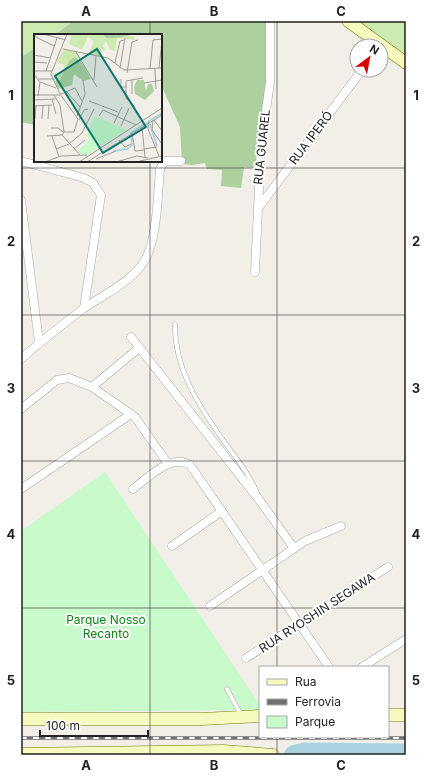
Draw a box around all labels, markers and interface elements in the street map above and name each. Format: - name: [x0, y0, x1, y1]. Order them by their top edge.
- text: A: [81, 3, 91, 19]
- text: B: [210, 3, 219, 19]
- text: C: [336, 3, 346, 19]
- inset map: [34, 34, 162, 162]
- north arrow: [349, 38, 389, 78]
- text: N: [367, 41, 382, 58]
- text: 1: [8, 87, 14, 103]
- text: 1: [413, 87, 419, 103]
- street label: RUA GUAREL: [250, 108, 273, 185]
- street label: RUA IPERÓ: [286, 108, 336, 167]
- text: 2: [7, 233, 15, 249]
- text: 2: [412, 233, 420, 249]
- text: 3: [7, 380, 15, 396]
- text: 3: [412, 380, 420, 396]
- text: 4: [7, 526, 16, 542]
- text: 4: [412, 526, 421, 542]
- street label: RUA RYOSHIN SEGAWA: [256, 569, 378, 656]
- park label: Parque Nosso Recanto: [66, 612, 146, 641]
- legend: [259, 666, 389, 738]
- text: 5: [7, 672, 15, 688]
- text: 5: [412, 672, 420, 688]
- text: Rua: [295, 674, 317, 689]
- text: Ferrovia: [295, 694, 341, 709]
- scale bar: [40, 712, 148, 738]
- text: Parque: [295, 714, 335, 729]
- text: 100 m: [46, 718, 80, 733]
- text: A: [81, 757, 91, 773]
- text: B: [210, 757, 219, 773]
- text: C: [336, 757, 346, 773]

